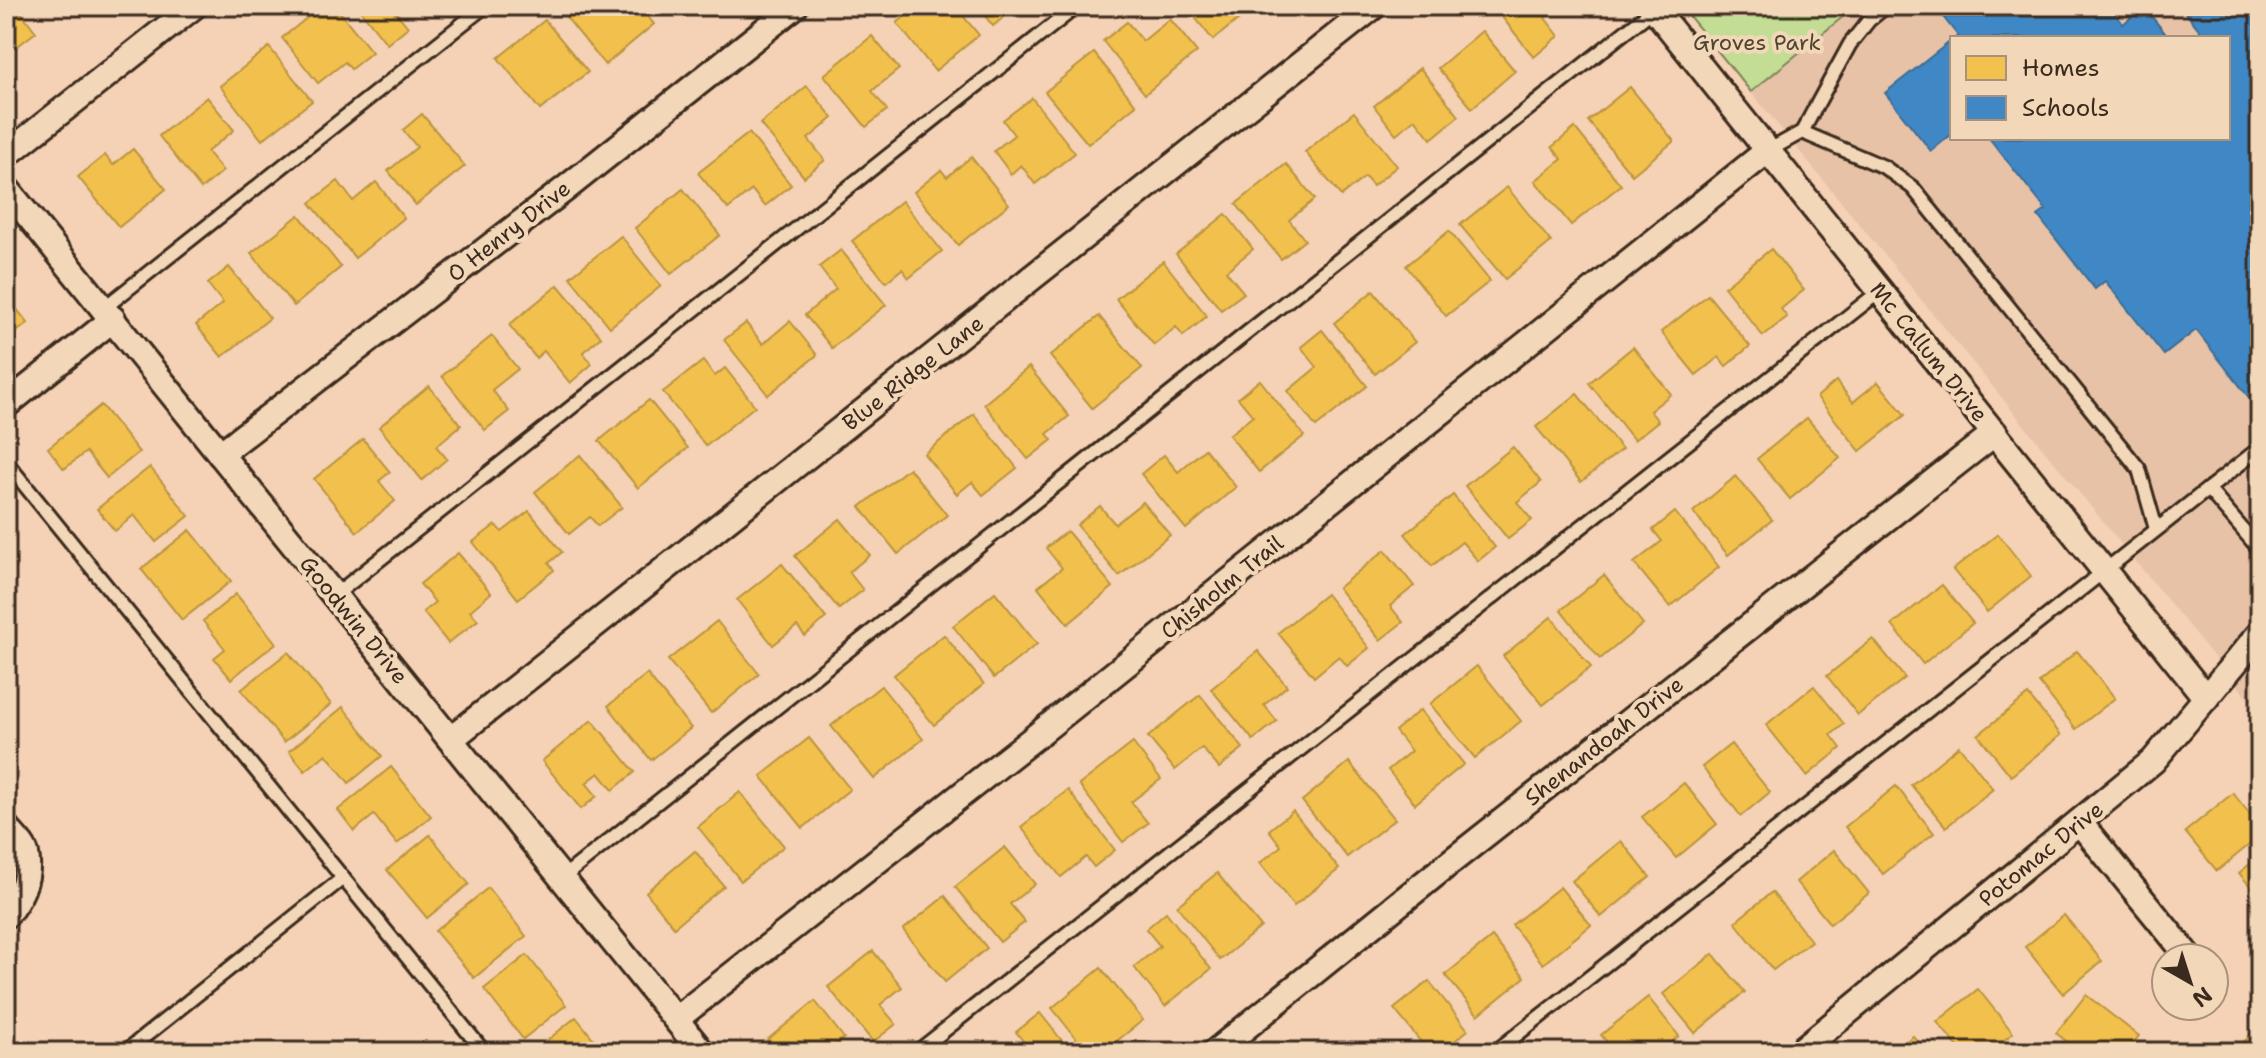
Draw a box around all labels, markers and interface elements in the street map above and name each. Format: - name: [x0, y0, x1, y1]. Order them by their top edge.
- park label: Groves Park: [1693, 28, 1821, 57]
- legend: [1950, 36, 2230, 140]
- text: Homes: [2022, 52, 2100, 84]
- text: Schools: [2022, 92, 2109, 124]
- street label: O Henry Drive: [442, 174, 576, 288]
- street label: Mc Callum Drive: [1864, 276, 1994, 428]
- street label: Blue Ridge Lane: [836, 309, 990, 437]
- street label: Chisholm Trail: [1155, 528, 1290, 645]
- street label: Goodwin Drive: [293, 550, 415, 690]
- street label: Shenandoah Drive: [1519, 670, 1689, 812]
- street label: Potomac Drive: [1973, 795, 2109, 913]
- north arrow: [2150, 942, 2230, 1022]
- text: N: [2186, 980, 2218, 1014]

